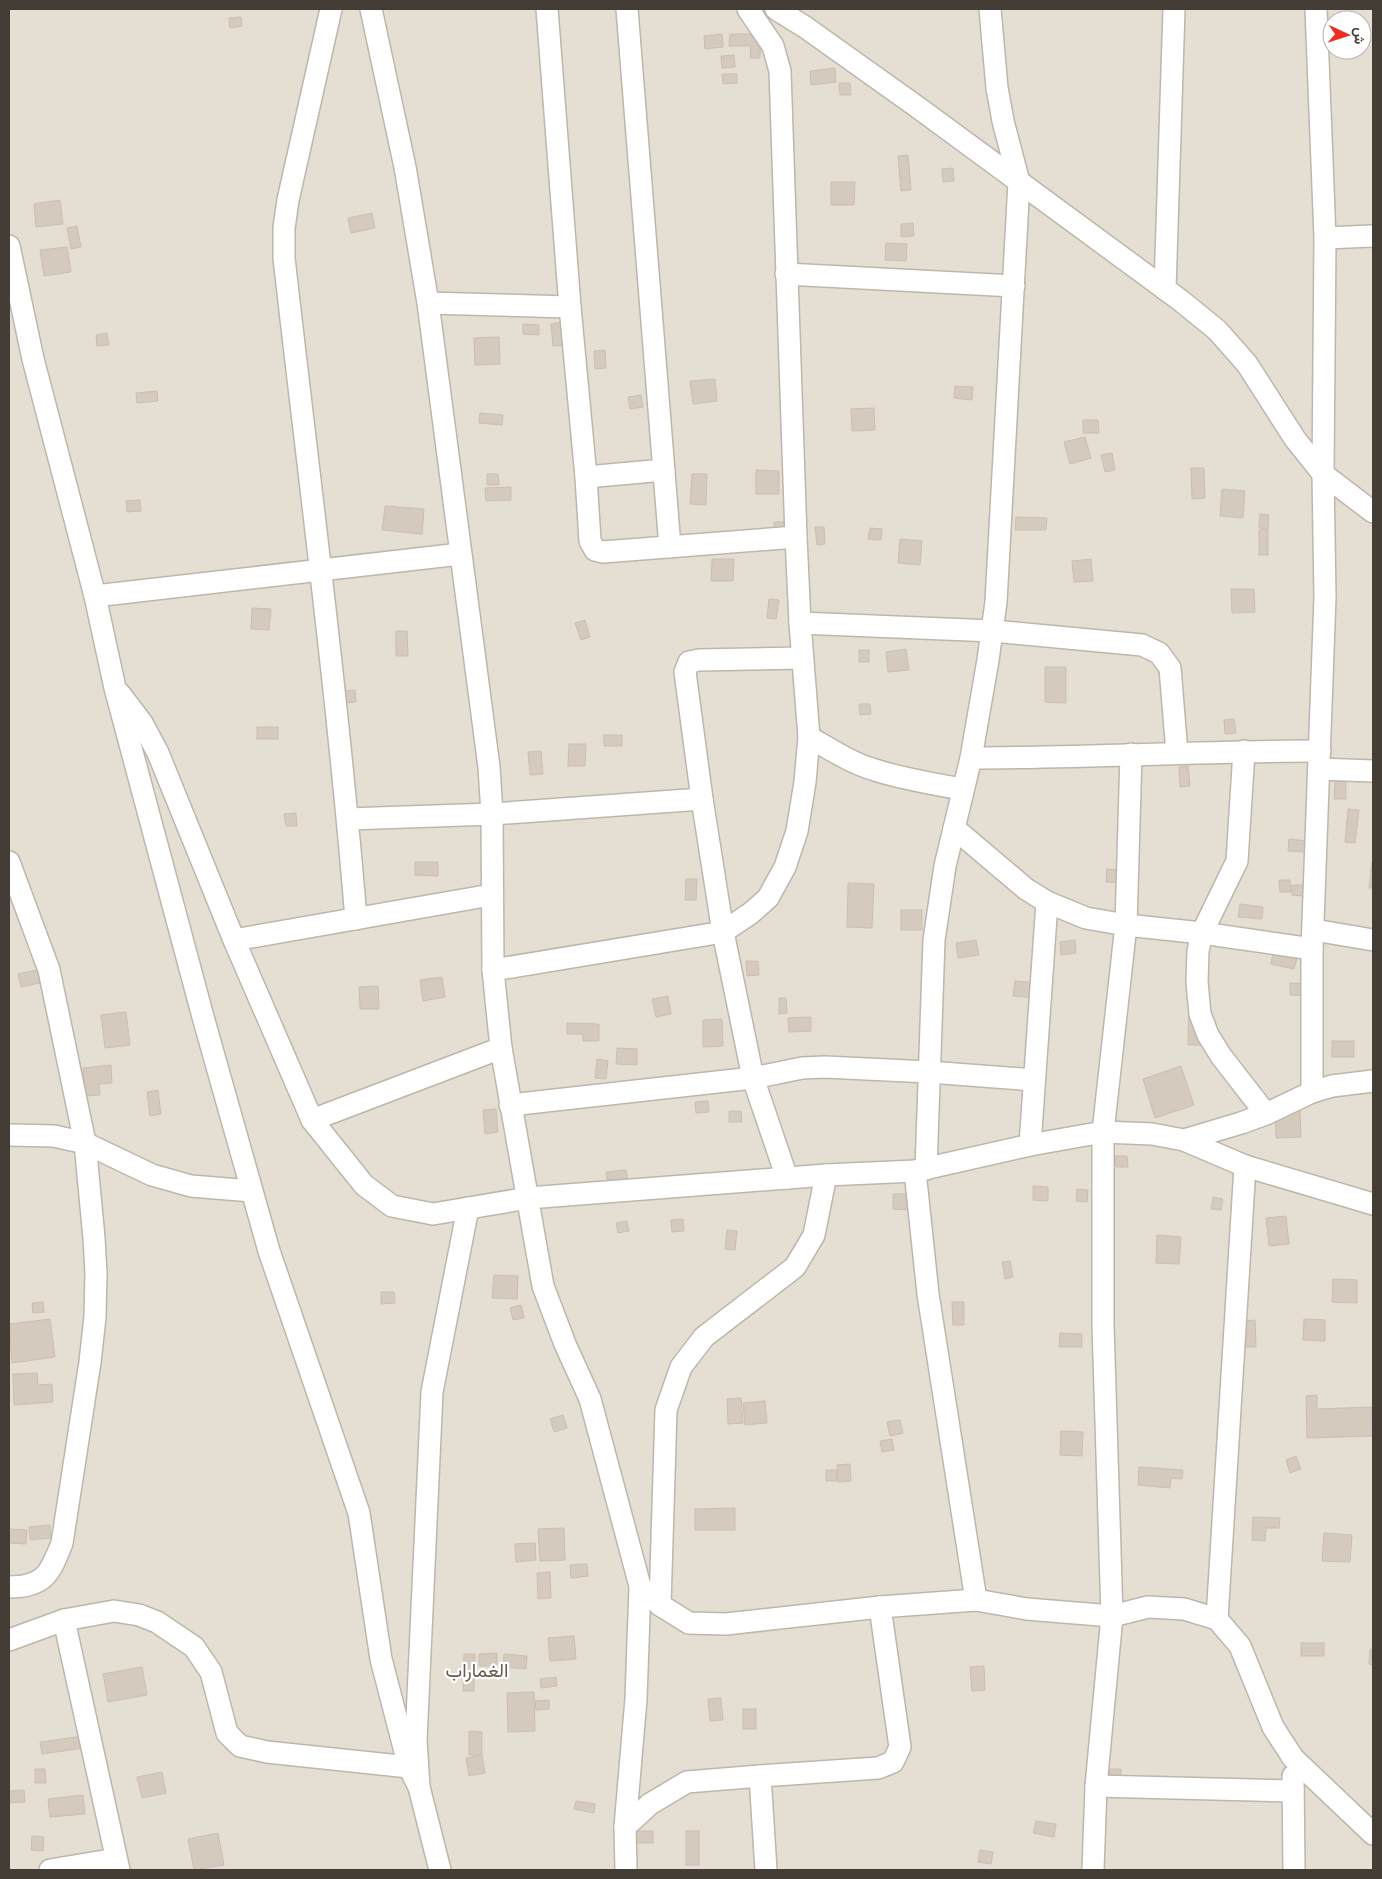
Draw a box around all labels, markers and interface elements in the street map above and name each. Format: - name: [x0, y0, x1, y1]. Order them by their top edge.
- north arrow: [1322, 10, 1372, 60]
- text: ش: [1350, 27, 1369, 45]
- district label: الغماراب: [446, 1659, 508, 1682]

